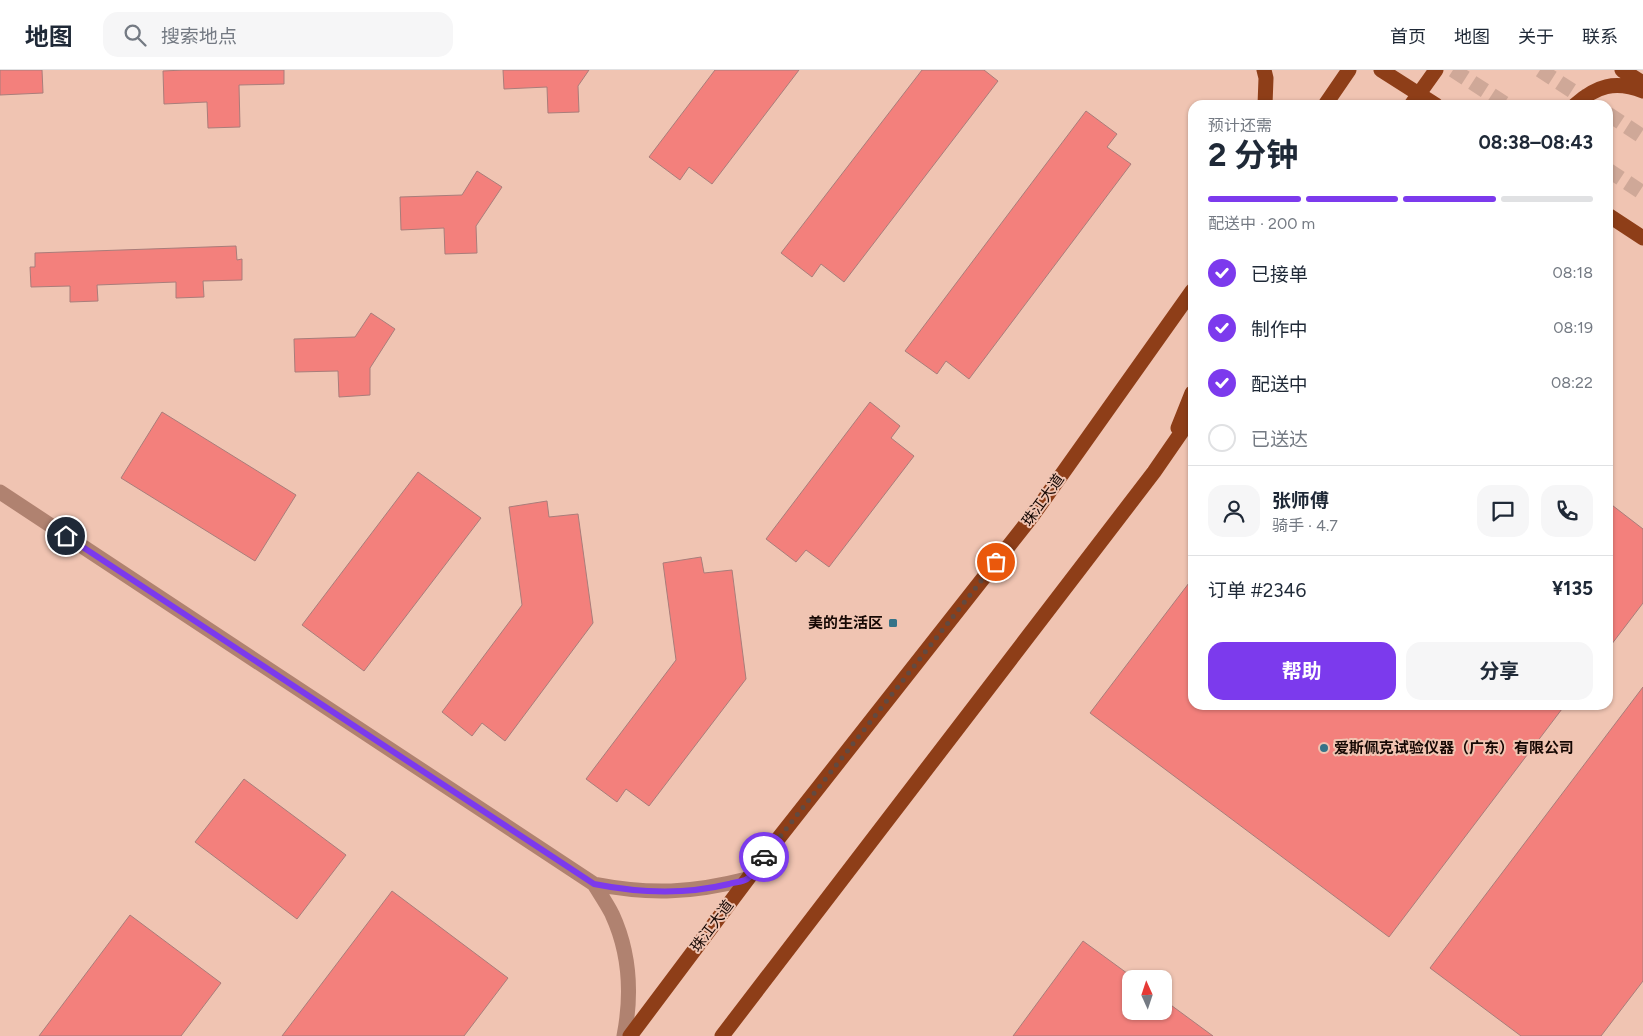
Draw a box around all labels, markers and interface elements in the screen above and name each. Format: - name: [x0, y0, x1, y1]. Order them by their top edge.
- search box: [103, 12, 453, 57]
- icon: search: [121, 21, 149, 49]
- text: 地图: [25, 22, 73, 51]
- text: 搜索地点: [161, 25, 237, 48]
- text: 首页: [1390, 26, 1426, 48]
- text: 地图: [1454, 26, 1490, 48]
- text: 关于: [1518, 26, 1554, 48]
- text: 联系: [1582, 26, 1618, 48]
- text: 预计还需: [1208, 116, 1272, 135]
- text: 08:38–08:43: [1478, 131, 1593, 154]
- text: 2 分钟: [1208, 136, 1298, 174]
- text: 配送中 · 200 m: [1208, 214, 1315, 233]
- icon: check: [1208, 259, 1236, 287]
- text: 已接单: [1251, 263, 1308, 286]
- text: 08:18: [1552, 263, 1593, 282]
- icon: check: [1208, 314, 1236, 342]
- text: 制作中: [1251, 318, 1308, 341]
- text: 08:19: [1553, 318, 1593, 337]
- icon: check: [1208, 369, 1236, 397]
- text: 配送中: [1251, 373, 1308, 396]
- text: 08:22: [1551, 373, 1593, 392]
- text: 已送达: [1251, 428, 1308, 451]
- street label: 珠江大道: [1018, 470, 1068, 530]
- button: person: [1208, 485, 1260, 537]
- button: chat: [1477, 485, 1529, 537]
- button: phone: [1541, 485, 1593, 537]
- text: 张师傅: [1272, 489, 1329, 512]
- pin: [45, 515, 87, 557]
- text: 骑手 · 4.7: [1272, 516, 1338, 535]
- icon: home: [52, 522, 80, 550]
- pin: [975, 541, 1017, 583]
- icon: bag: [982, 548, 1010, 576]
- text: ¥135: [1552, 577, 1593, 600]
- text: 订单 #2346: [1208, 579, 1306, 602]
- place label: 美的生活区: [808, 614, 883, 632]
- marker: 美的生活区: [887, 617, 899, 629]
- button: 帮助: [1208, 642, 1396, 700]
- button: 分享: [1406, 642, 1593, 700]
- place label: 爱斯佩克试验仪器（广东）有限公司: [1334, 739, 1574, 757]
- marker: 爱斯佩克试验仪器（广东）有限公司: [1318, 742, 1330, 754]
- courier: [739, 832, 789, 882]
- icon: car: [750, 843, 778, 871]
- street label: 珠江大道: [687, 897, 737, 955]
- north arrow: [1122, 970, 1172, 1020]
- map controls: [1122, 970, 1172, 1020]

